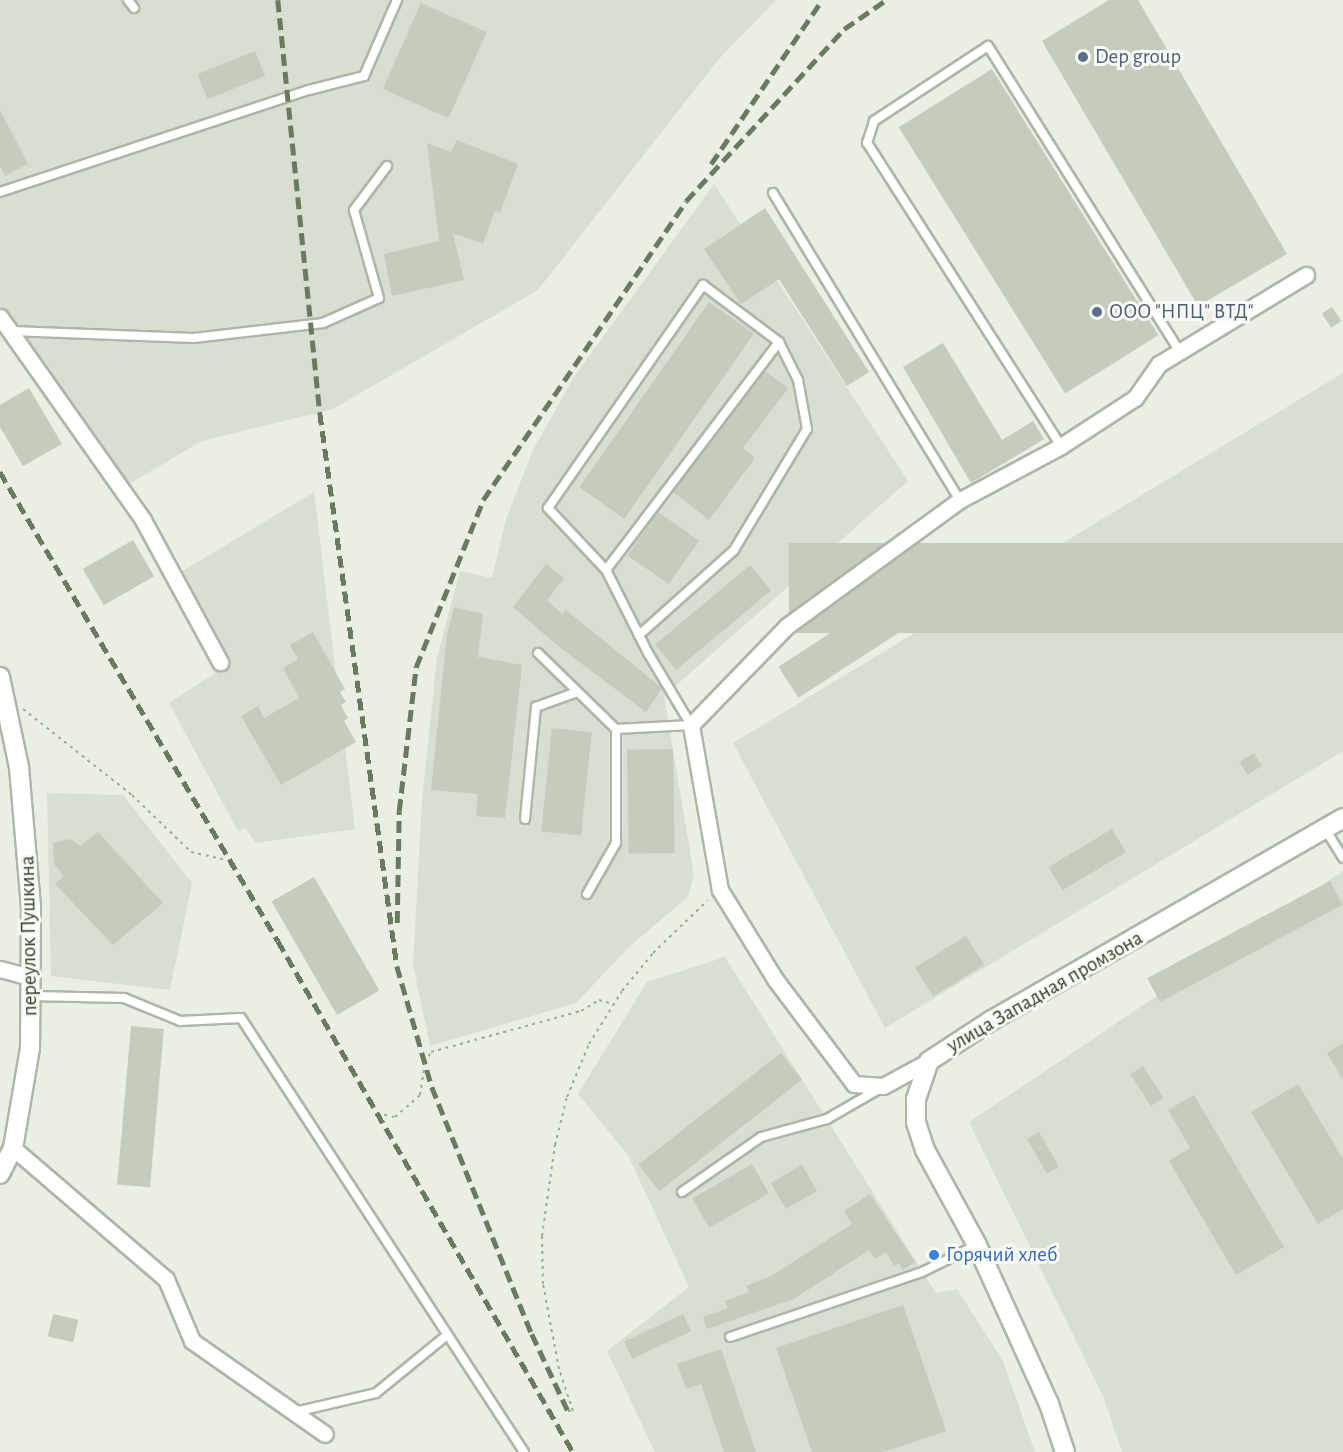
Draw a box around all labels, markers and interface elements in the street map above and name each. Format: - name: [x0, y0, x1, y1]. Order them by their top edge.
- place label: Dep group: [1095, 44, 1181, 70]
- marker: Dep group: [1076, 50, 1090, 64]
- place label: ООО "НПЦ" ВТД": [1109, 299, 1254, 325]
- marker: ООО "НПЦ" ВТД": [1090, 305, 1104, 319]
- street label: переулок Пушкина: [15, 856, 43, 1016]
- street label: улица Западная промзона: [943, 926, 1147, 1058]
- place label: Горячий хлеб: [946, 1242, 1057, 1268]
- marker: Горячий хлеб: [927, 1248, 941, 1262]

